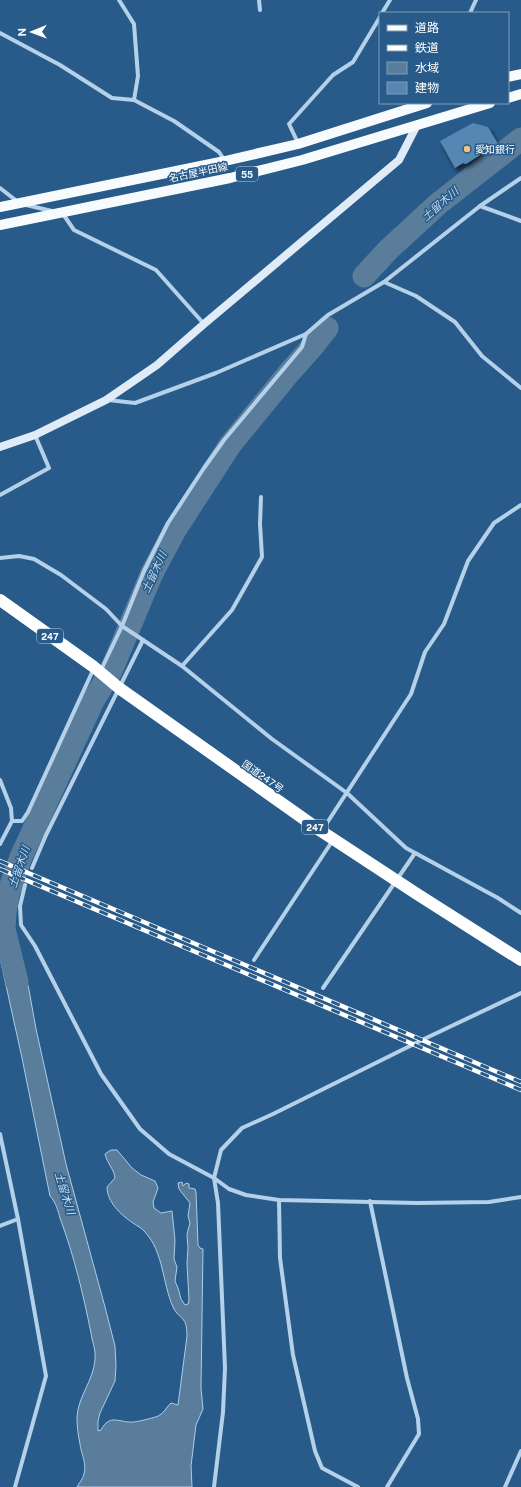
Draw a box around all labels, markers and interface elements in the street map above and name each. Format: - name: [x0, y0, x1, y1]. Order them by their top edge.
- north arrow: [12, 12, 52, 52]
- legend: [379, 12, 509, 104]
- text: 道路: [415, 21, 439, 35]
- text: N: [16, 28, 28, 37]
- text: 鉄道: [415, 41, 439, 55]
- text: 水域: [415, 61, 439, 75]
- text: 建物: [415, 81, 439, 95]
- place label: 愛知銀行: [475, 143, 515, 155]
- marker: 愛知銀行: [462, 144, 472, 154]
- street label: 名古屋半田線: [167, 160, 229, 184]
- road number: 55: [236, 167, 258, 181]
- water label: 土留木川: [419, 184, 461, 223]
- water label: 土留木川: [139, 549, 169, 594]
- road number: 247: [37, 629, 63, 643]
- street label: 国道247号: [240, 757, 286, 795]
- road number: 247: [302, 820, 328, 834]
- water label: 土留木川: [6, 843, 32, 890]
- water label: 土留木川: [53, 1170, 77, 1217]

